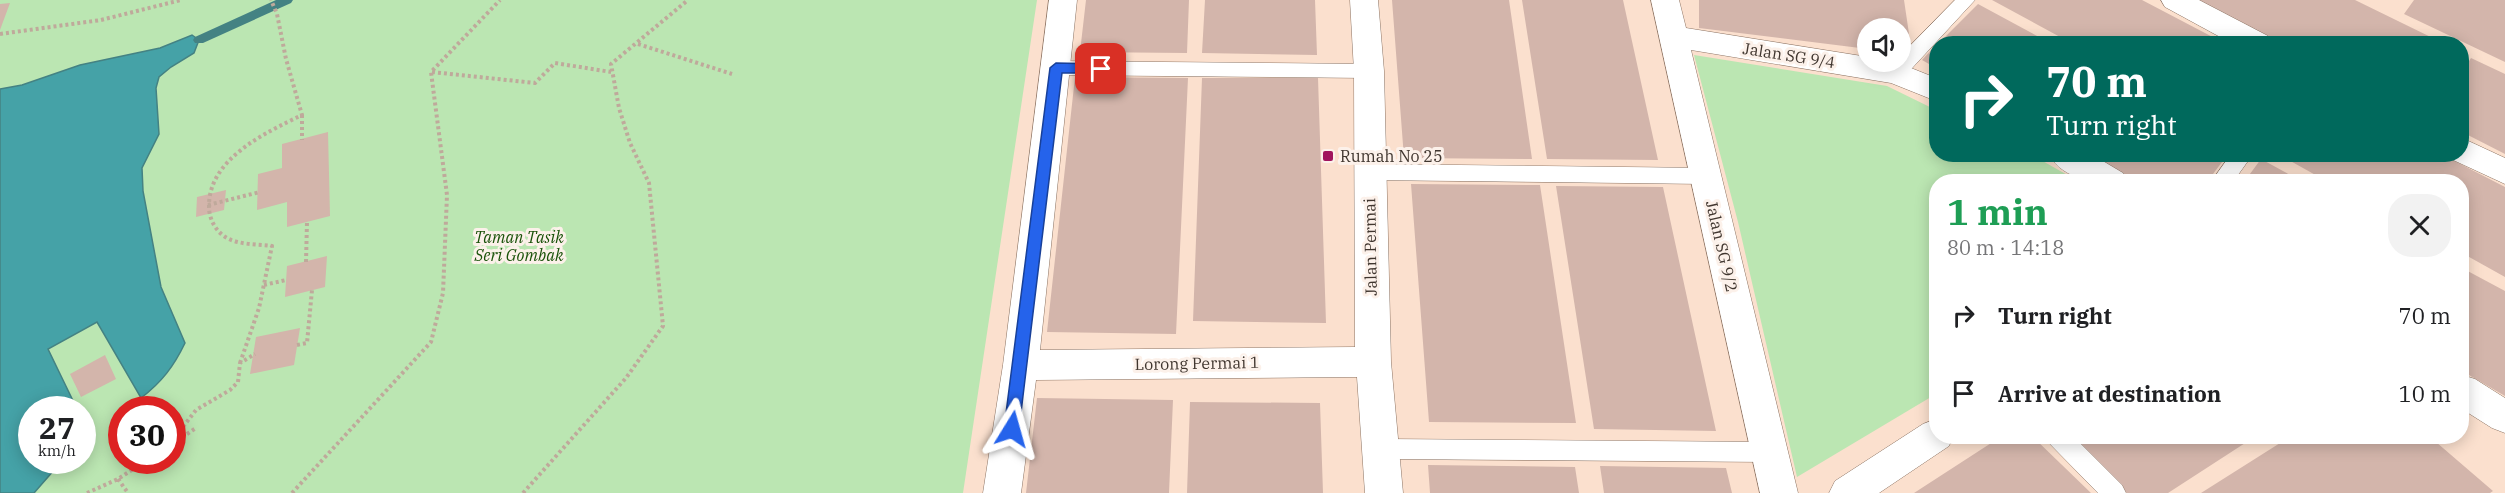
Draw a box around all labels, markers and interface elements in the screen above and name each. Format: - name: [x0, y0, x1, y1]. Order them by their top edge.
- map controls: [1857, 18, 1911, 72]
- button: sound: [1857, 18, 1911, 72]
- street label: Jalan SG 9/4: [1741, 38, 1837, 72]
- pin: [1075, 43, 1126, 94]
- icon: arrive: [1084, 52, 1117, 85]
- text: 70 m: [2046, 54, 2147, 109]
- icon: right: [1947, 60, 2025, 138]
- text: Turn right: [2046, 107, 2177, 142]
- place label: Rumah No 25: [1340, 146, 1443, 166]
- marker: Rumah No 25: [1321, 149, 1335, 163]
- text: 1 min: [1947, 188, 2048, 235]
- button: close: [2388, 194, 2451, 257]
- street label: Jalan Permai: [1359, 198, 1381, 296]
- street label: Jalan SG 9/2: [1702, 198, 1742, 294]
- park label: Taman Tasik Seri Gombak: [474, 227, 564, 265]
- text: 80 m · 14:18: [1947, 234, 2064, 261]
- icon: right: [1947, 299, 1980, 332]
- text: Turn right: [1998, 301, 2112, 330]
- text: 70 m: [2399, 301, 2451, 330]
- street label: Lorong Permai 1: [1134, 352, 1260, 374]
- icon: arrive: [1947, 377, 1980, 410]
- text: Arrive at destination: [1998, 379, 2221, 408]
- text: 10 m: [2399, 379, 2451, 408]
- speed limit sign: 30: [108, 396, 186, 474]
- position arrow: [980, 397, 1044, 461]
- text: 27: [39, 408, 75, 447]
- text: km/h: [38, 441, 76, 460]

